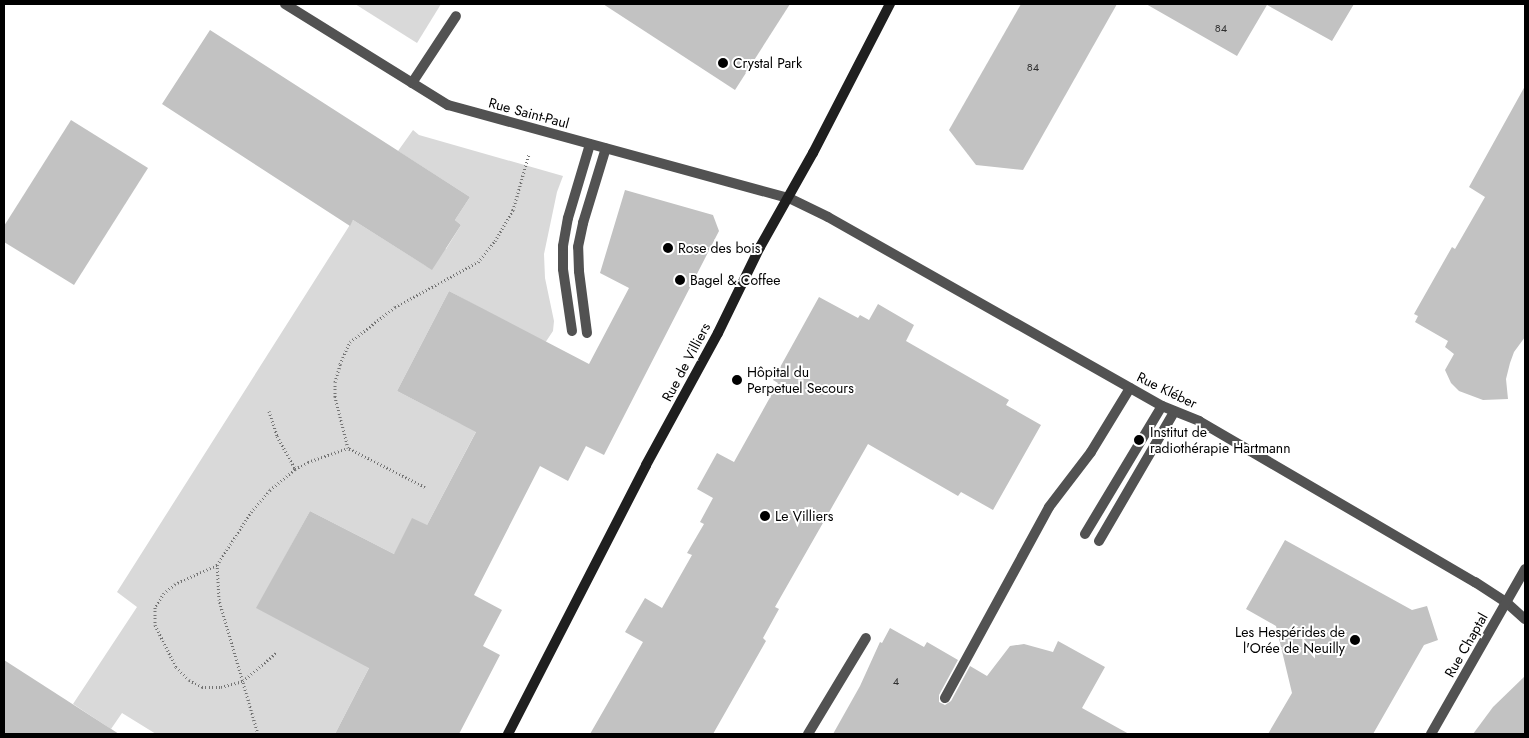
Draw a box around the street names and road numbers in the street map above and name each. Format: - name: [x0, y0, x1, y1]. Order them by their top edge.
- street label: Rue Saint-Paul: [487, 94, 571, 132]
- street label: Rue de Villiers: [658, 320, 714, 404]
- street label: Rue Kléber: [1134, 368, 1200, 412]
- street label: Rue Chaptal: [1441, 610, 1491, 680]

